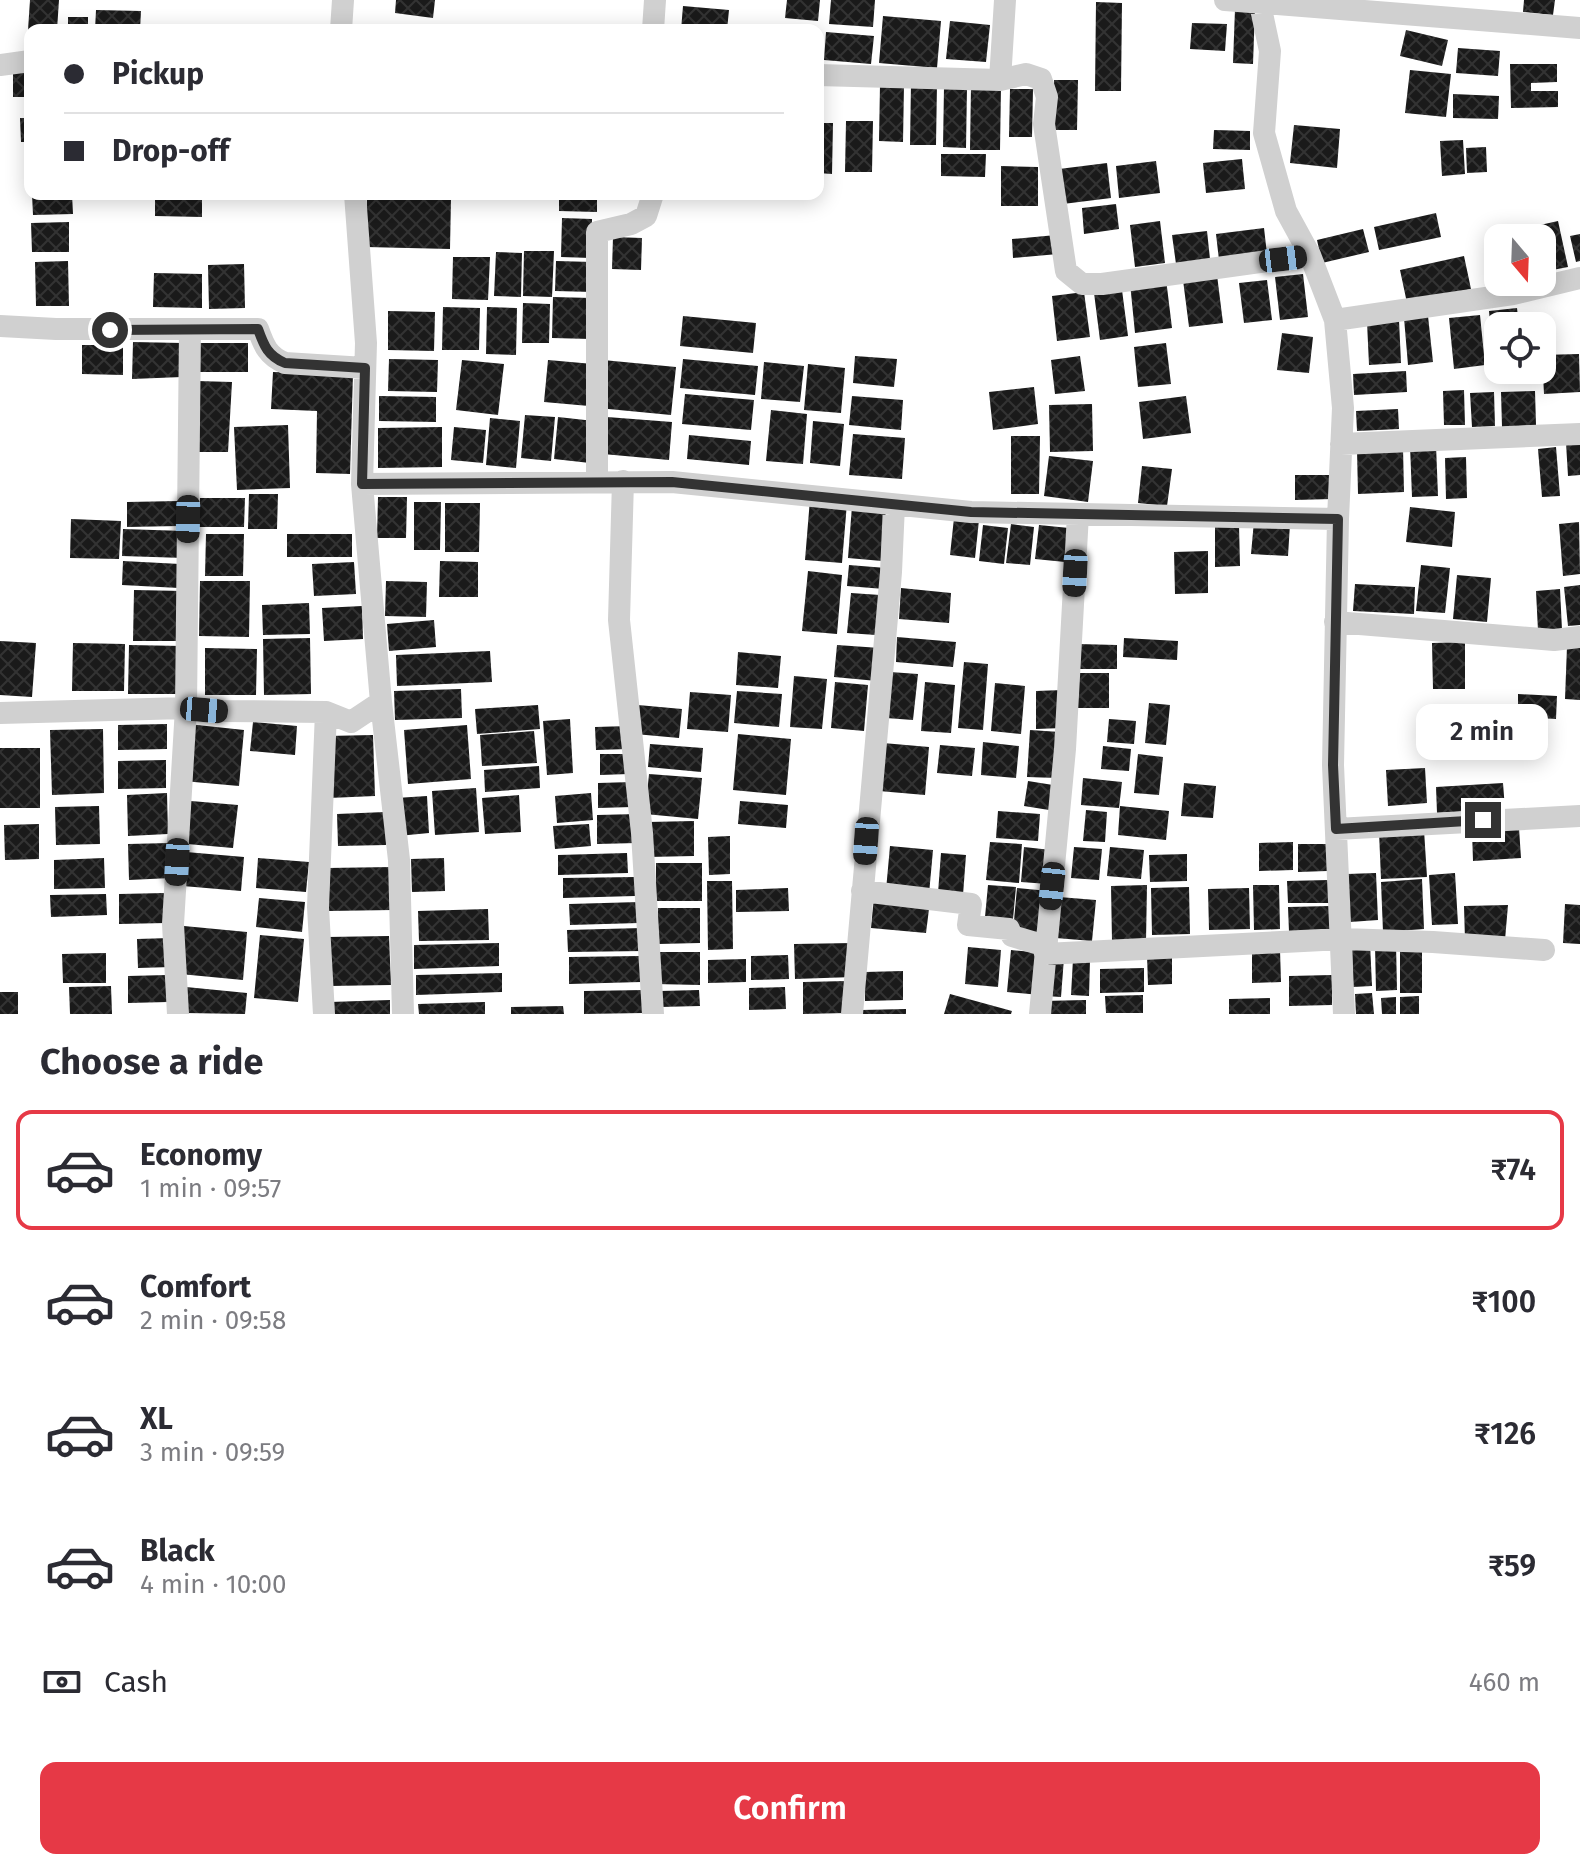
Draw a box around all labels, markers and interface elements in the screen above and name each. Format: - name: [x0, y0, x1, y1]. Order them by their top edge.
- text: Pickup: [112, 56, 204, 92]
- text: Drop-off: [112, 133, 229, 169]
- north arrow: [1484, 224, 1556, 296]
- map controls: [1484, 224, 1556, 384]
- car: [1258, 244, 1308, 274]
- route start: [92, 312, 128, 348]
- button: locate: [1484, 312, 1556, 384]
- car: [176, 495, 200, 543]
- car: [1062, 548, 1088, 598]
- car: [179, 696, 229, 724]
- callout: 2 min: [1417, 704, 1549, 760]
- text: 2 min: [1450, 716, 1514, 747]
- route end: [1465, 802, 1501, 838]
- car: [852, 816, 880, 866]
- car: [164, 837, 190, 887]
- car: [1038, 861, 1066, 911]
- text: Choose a ride: [40, 1040, 263, 1084]
- icon: car: [44, 1134, 116, 1206]
- text: Economy: [140, 1137, 262, 1173]
- text: ₹74: [1490, 1152, 1536, 1188]
- text: 1 min · 09:57: [140, 1173, 281, 1204]
- icon: car: [44, 1266, 116, 1338]
- text: Comfort: [140, 1269, 251, 1305]
- text: ₹100: [1471, 1284, 1536, 1320]
- text: 2 min · 09:58: [140, 1305, 286, 1336]
- icon: car: [44, 1398, 116, 1470]
- text: XL: [140, 1401, 173, 1437]
- text: ₹126: [1474, 1416, 1536, 1452]
- text: 3 min · 09:59: [140, 1437, 285, 1468]
- icon: car: [44, 1530, 116, 1602]
- text: Black: [140, 1533, 215, 1569]
- text: ₹59: [1488, 1548, 1536, 1584]
- text: 4 min · 10:00: [140, 1569, 287, 1600]
- icon: cash: [40, 1660, 84, 1704]
- text: Cash: [104, 1664, 168, 1700]
- text: 460 m: [1469, 1667, 1540, 1698]
- button: Confirm: [40, 1762, 1540, 1854]

